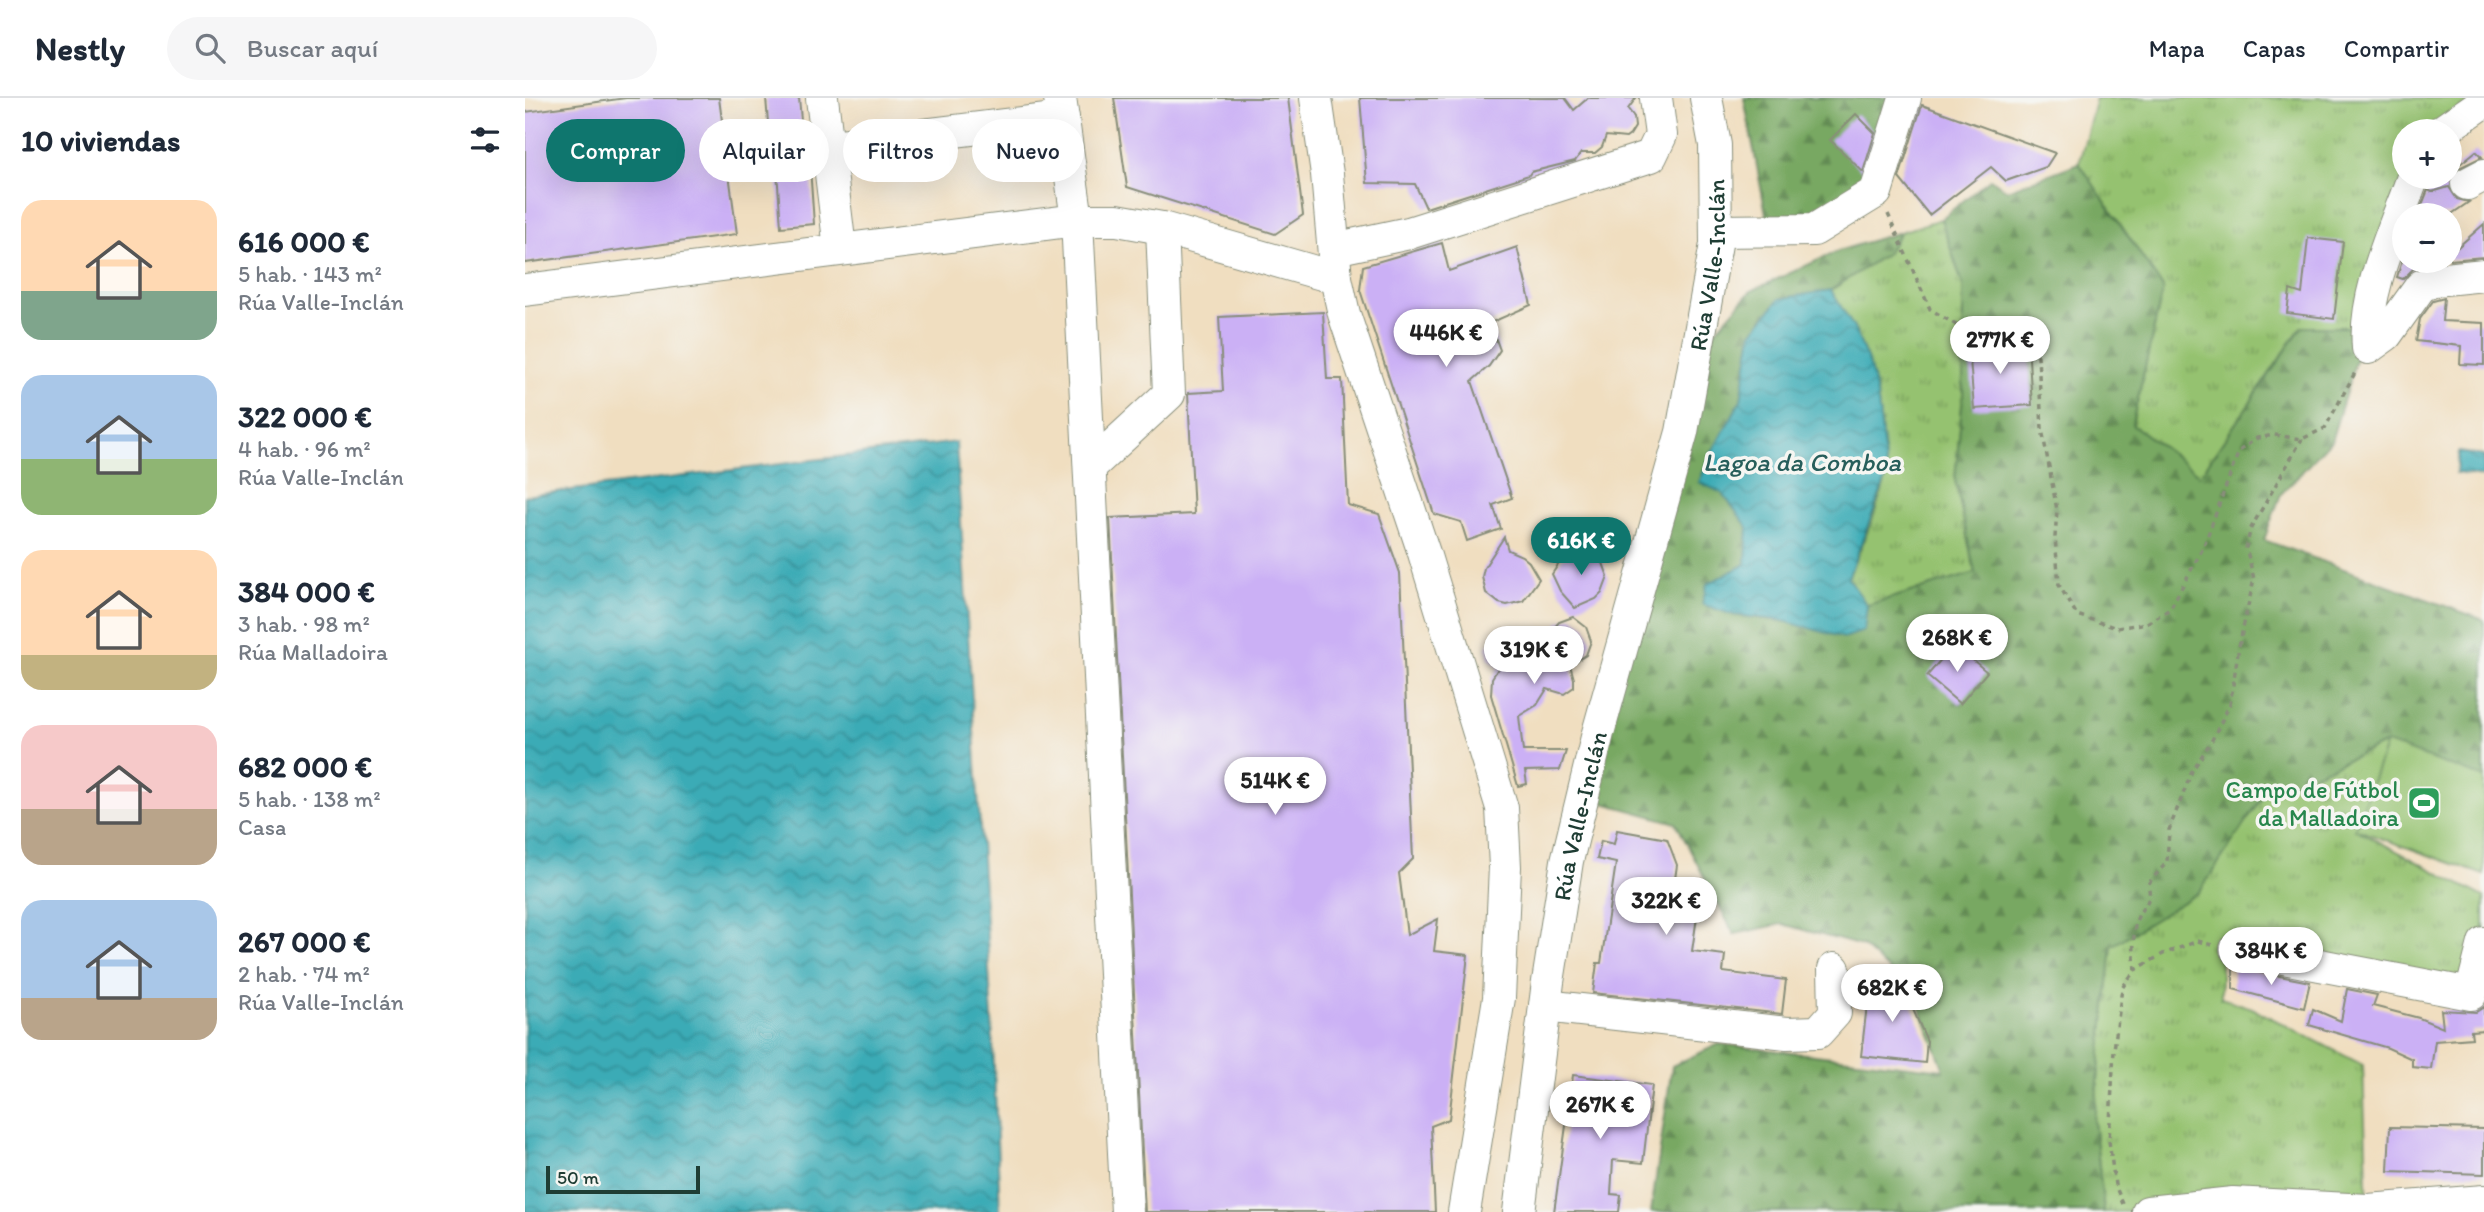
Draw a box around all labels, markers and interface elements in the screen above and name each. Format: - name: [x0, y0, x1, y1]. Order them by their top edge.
- search box: [167, 17, 657, 80]
- text: Nestly: [35, 29, 125, 68]
- icon: search: [191, 29, 229, 67]
- text: Buscar aquí: [247, 32, 378, 64]
- text: Mapa: [2149, 34, 2205, 63]
- text: Capas: [2243, 34, 2306, 63]
- text: Compartir: [2344, 34, 2449, 63]
- chip: Comprar: [546, 119, 685, 182]
- chip: Alquilar: [699, 119, 829, 182]
- chip: Filtros: [843, 119, 958, 182]
- chip: Nuevo: [972, 119, 1084, 182]
- map controls: [2392, 119, 2462, 273]
- button: +: [2392, 119, 2462, 189]
- icon: filters: [466, 121, 504, 159]
- text: 10 viviendas: [21, 122, 180, 159]
- street label: Rúa Valle-Inclán: [1682, 178, 1731, 353]
- button: −: [2392, 203, 2462, 273]
- text: 616 000 €: [238, 223, 370, 260]
- icon: home: [77, 228, 161, 312]
- text: 5 hab. · 143 m²: [238, 260, 382, 288]
- text: Rúa Valle-Inclán: [238, 288, 404, 316]
- pin: 446K €: [1389, 310, 1503, 369]
- pin: 277K €: [1943, 316, 2057, 376]
- text: 446K €: [1410, 318, 1482, 346]
- text: 277K €: [1966, 325, 2034, 353]
- text: 322 000 €: [238, 398, 372, 435]
- icon: home: [77, 403, 161, 487]
- text: 4 hab. · 96 m²: [238, 435, 371, 463]
- water label: Lagoa da Comboa: [1703, 446, 1901, 478]
- text: Rúa Valle-Inclán: [238, 463, 404, 491]
- pin: 616K €: [1524, 518, 1638, 577]
- text: 616K €: [1547, 526, 1615, 554]
- text: 384 000 €: [238, 573, 375, 610]
- icon: home: [77, 578, 161, 662]
- text: 3 hab. · 98 m²: [238, 610, 370, 638]
- pin: 268K €: [1900, 614, 2014, 674]
- text: 268K €: [1922, 623, 1992, 651]
- pin: 319K €: [1477, 626, 1591, 686]
- text: 319K €: [1500, 635, 1568, 663]
- text: Rúa Malladoira: [238, 638, 388, 666]
- street label: Rúa Valle-Inclán: [1546, 728, 1613, 903]
- text: 682 000 €: [238, 748, 372, 785]
- icon: home: [77, 753, 161, 837]
- pin: 514K €: [1218, 758, 1332, 817]
- text: 514K €: [1240, 766, 1310, 794]
- place label: Campo de Fútbol da Malladoira: [2225, 775, 2400, 832]
- sports icon: Campo de Fútbol da Malladoira: [2405, 784, 2443, 822]
- text: 5 hab. · 138 m²: [238, 785, 381, 813]
- text: Casa: [238, 813, 286, 841]
- pin: 322K €: [1609, 878, 1723, 937]
- text: 322K €: [1631, 886, 1701, 914]
- text: 267 000 €: [238, 923, 371, 960]
- icon: home: [77, 928, 161, 1012]
- pin: 384K €: [2214, 928, 2328, 987]
- text: 384K €: [2235, 936, 2307, 964]
- text: 2 hab. · 74 m²: [238, 960, 370, 988]
- pin: 682K €: [1835, 964, 1949, 1024]
- text: 682K €: [1857, 973, 1927, 1001]
- text: Rúa Valle-Inclán: [238, 988, 404, 1016]
- pin: 267K €: [1543, 1082, 1657, 1141]
- text: 267K €: [1566, 1090, 1634, 1118]
- scale bar: [546, 1163, 700, 1195]
- text: 50 m: [557, 1166, 599, 1189]

